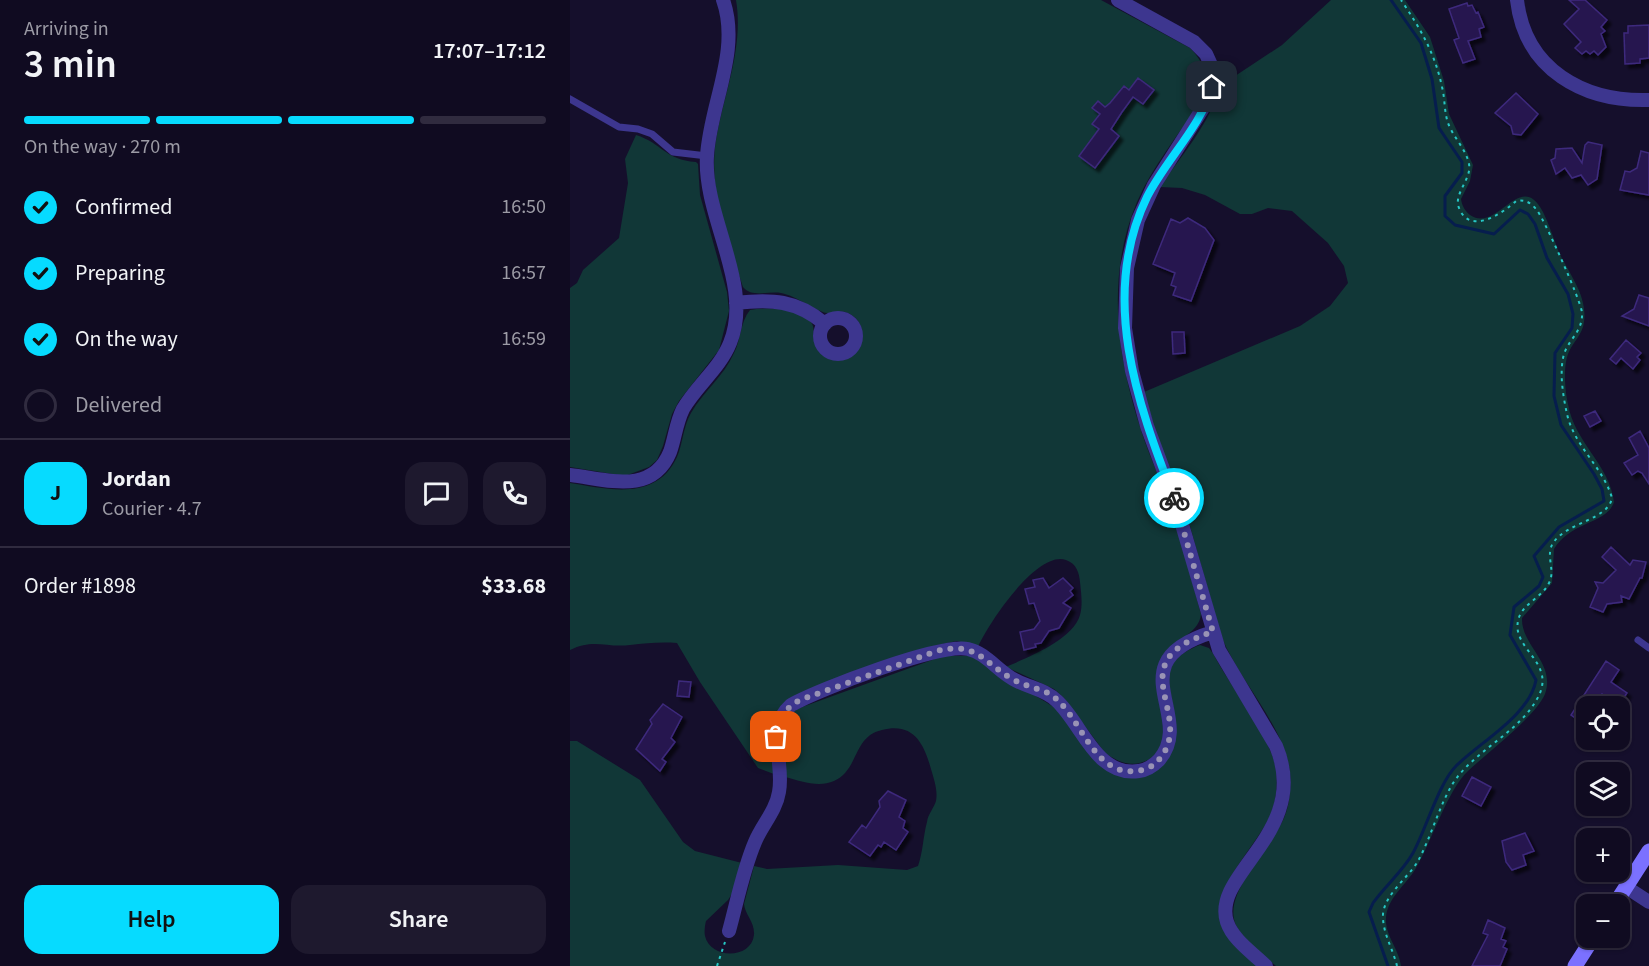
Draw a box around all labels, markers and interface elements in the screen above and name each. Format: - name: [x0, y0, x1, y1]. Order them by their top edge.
- text: Arriving in: [24, 15, 109, 43]
- text: 17:07–17:12: [433, 35, 546, 67]
- text: 3 min: [24, 37, 117, 93]
- pin: [1186, 61, 1237, 112]
- icon: home: [1195, 70, 1228, 103]
- text: On the way · 270 m: [24, 133, 181, 161]
- icon: check: [24, 191, 57, 224]
- text: Confirmed: [75, 191, 172, 223]
- text: 16:50: [501, 193, 546, 221]
- icon: check: [24, 257, 57, 290]
- text: Preparing: [75, 257, 165, 289]
- text: 16:57: [501, 259, 546, 287]
- icon: check: [24, 323, 57, 356]
- text: On the way: [75, 323, 178, 355]
- text: 16:59: [501, 325, 546, 353]
- text: Delivered: [75, 389, 162, 421]
- button: chat: [405, 462, 468, 525]
- button: phone: [483, 462, 546, 525]
- text: Jordan: [102, 463, 171, 495]
- courier: [1144, 468, 1204, 528]
- text: J: [50, 477, 61, 509]
- icon: bike: [1158, 482, 1191, 515]
- text: Courier · 4.7: [102, 495, 202, 523]
- text: Order #1898: [24, 570, 136, 602]
- text: $33.68: [481, 570, 546, 602]
- map controls: [1576, 696, 1630, 948]
- button: locate: [1576, 696, 1630, 750]
- pin: [750, 711, 801, 762]
- icon: bag: [759, 720, 792, 753]
- button: layers: [1576, 762, 1630, 816]
- button: +: [1576, 828, 1630, 882]
- button: Help: [24, 885, 279, 954]
- button: Share: [291, 885, 546, 954]
- button: −: [1576, 894, 1630, 948]

